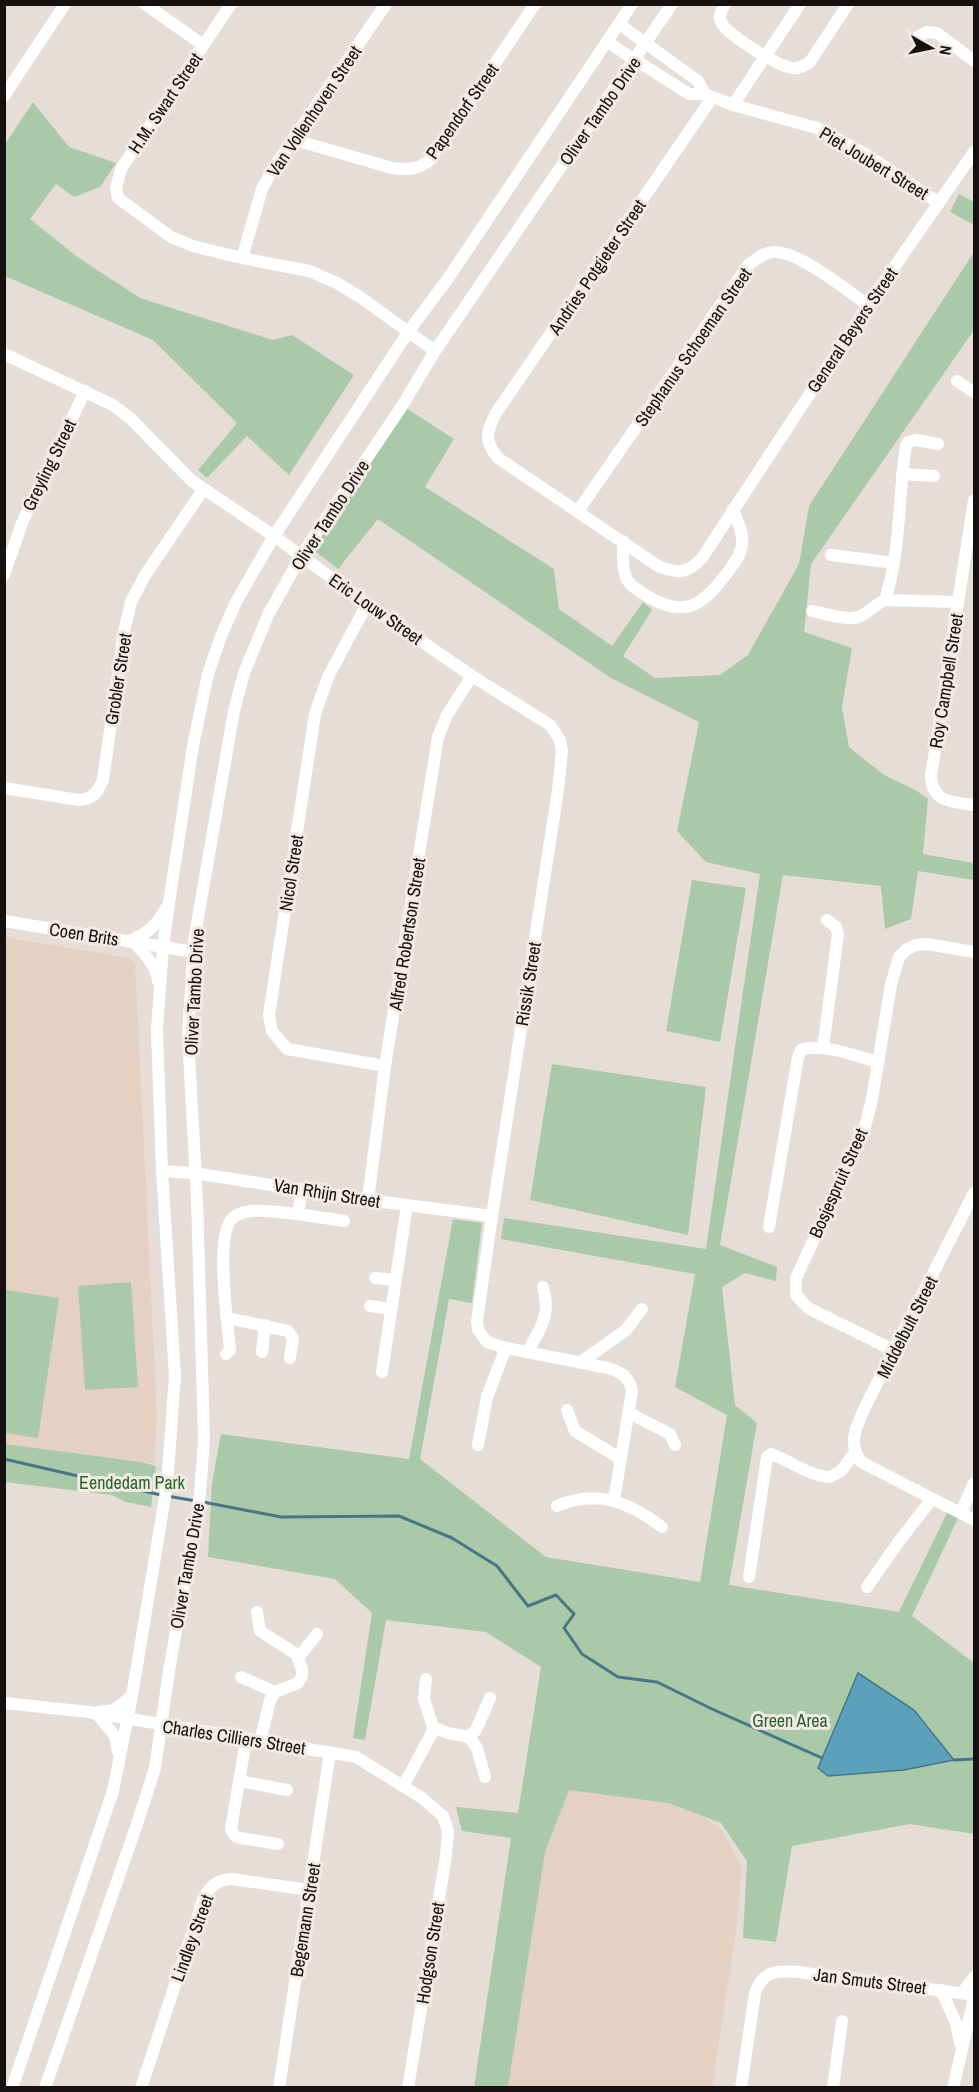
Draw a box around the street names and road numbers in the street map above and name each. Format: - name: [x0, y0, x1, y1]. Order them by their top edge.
- street label: Van Vollenhoven Street: [261, 41, 367, 181]
- street label: H.M. Swart Street: [122, 48, 208, 158]
- street label: Oliver Tambo Drive: [553, 52, 647, 170]
- street label: Papendorf Street: [420, 58, 504, 164]
- street label: Piet Joubert Street: [815, 121, 933, 205]
- street label: Andries Potgieter Street: [542, 194, 652, 340]
- street label: General Beyers Street: [801, 262, 903, 398]
- street label: Stephanus Schoeman Street: [629, 263, 757, 431]
- street label: Greyling Street: [16, 415, 82, 515]
- street label: Oliver Tambo Drive: [285, 455, 375, 575]
- street label: Eric Louw Street: [324, 567, 428, 651]
- street label: Roy Campbell Street: [923, 612, 969, 750]
- street label: Grobler Street: [98, 631, 138, 727]
- street label: Nicol Street: [273, 833, 309, 913]
- street label: Alfred Robertson Street: [382, 856, 431, 1013]
- street label: Coen Brits: [48, 916, 120, 952]
- street label: Oliver Tambo Drive: [178, 928, 210, 1056]
- street label: Rissik Street: [509, 940, 547, 1028]
- street label: Bosjespruit Street: [803, 1124, 873, 1242]
- street label: Van Rhijn Street: [272, 1172, 382, 1214]
- street label: Middelbult Street: [871, 1272, 943, 1382]
- street label: Oliver Tambo Drive: [164, 1501, 210, 1631]
- street label: Charles Cilliers Street: [161, 1713, 307, 1761]
- street label: Begemann Street: [284, 1861, 326, 1979]
- street label: Lindley Street: [165, 1891, 219, 1985]
- street label: Hodgson Street: [410, 1900, 450, 2006]
- street label: Jan Smuts Street: [812, 1962, 928, 2000]

